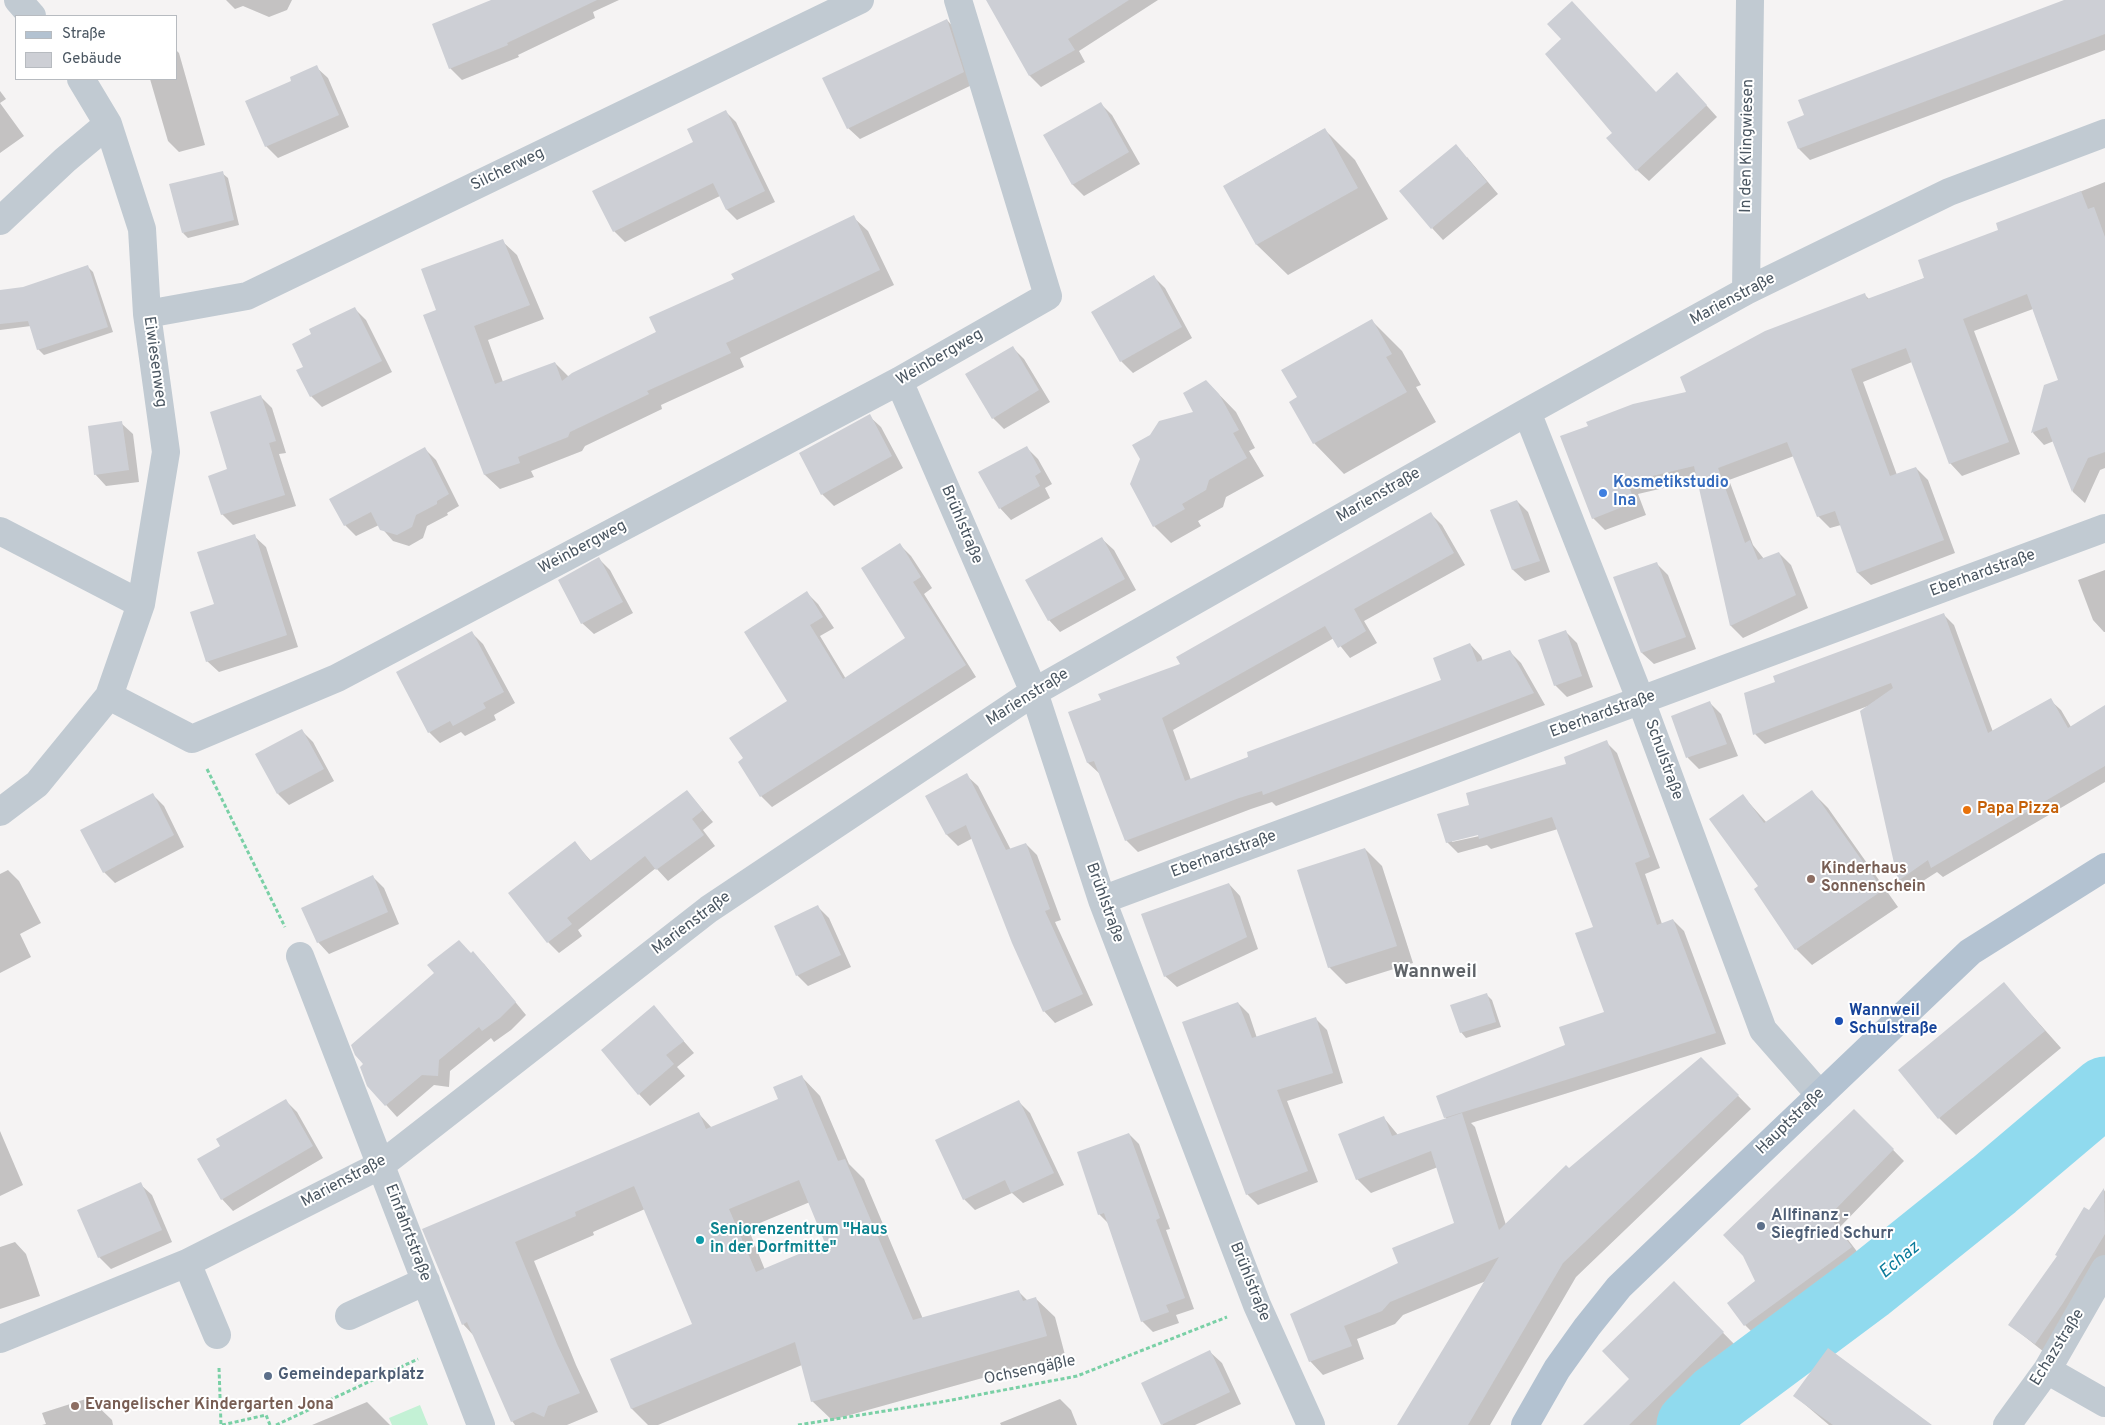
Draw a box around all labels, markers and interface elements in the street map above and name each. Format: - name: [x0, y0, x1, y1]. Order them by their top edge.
- legend: [15, 15, 178, 80]
- text: Straße: [62, 25, 106, 44]
- text: Gebäude: [62, 50, 122, 69]
- street label: In den Klingwiesen: [1737, 79, 1759, 213]
- street label: Silcherweg: [468, 144, 548, 196]
- street label: Marienstraße: [1687, 270, 1779, 330]
- street label: Eiwiesenweg: [138, 315, 170, 409]
- street label: Weinbergweg: [893, 325, 987, 391]
- street label: Marienstraße: [1334, 464, 1424, 528]
- place label: Kosmetikstudio Ina: [1613, 474, 1729, 512]
- street label: Brühlstraße: [936, 483, 986, 567]
- marker: Kosmetikstudio Ina: [1597, 487, 1609, 499]
- street label: Weinbergweg: [536, 517, 630, 579]
- street label: Eberhardstraße: [1928, 546, 2038, 602]
- street label: Marienstraße: [983, 665, 1073, 731]
- street label: Eberhardstraße: [1548, 687, 1658, 743]
- street label: Schulstraße: [1640, 717, 1686, 803]
- place label: Papa Pizza: [1977, 800, 2059, 820]
- marker: Papa Pizza: [1961, 804, 1973, 816]
- street label: Eberhardstraße: [1169, 827, 1279, 883]
- place label: Kinderhaus Sonnenschein: [1821, 860, 1926, 898]
- street label: Brühlstraße: [1081, 861, 1127, 945]
- marker: Kinderhaus Sonnenschein: [1805, 873, 1817, 885]
- street label: Marienstraße: [649, 888, 735, 960]
- district label: Wannweil: [1393, 962, 1477, 984]
- place label: Wannweil Schulstraße: [1849, 1002, 1937, 1040]
- marker: Wannweil Schulstraße: [1833, 1015, 1845, 1027]
- street label: Hauptstraße: [1753, 1085, 1829, 1159]
- street label: Marienstraße: [298, 1152, 390, 1212]
- street label: Einfahrtstraße: [380, 1182, 434, 1284]
- place label: Allfinanz - Siegfried Schurr: [1771, 1207, 1893, 1245]
- marker: Allfinanz - Siegfried Schurr: [1755, 1220, 1767, 1232]
- place label: Seniorenzentrum "Haus in der Dorfmitte": [710, 1221, 888, 1259]
- marker: Seniorenzentrum "Haus in der Dorfmitte": [694, 1234, 706, 1246]
- water label: Echaz: [1875, 1238, 1925, 1284]
- street label: Brühlstraße: [1224, 1240, 1274, 1324]
- street label: Echazstraße: [2027, 1306, 2089, 1390]
- street label: Ochsengäßle: [982, 1352, 1078, 1390]
- place label: Gemeindeparkplatz: [278, 1366, 424, 1386]
- marker: Gemeindeparkplatz: [262, 1370, 274, 1382]
- place label: Evangelischer Kindergarten Jona: [85, 1396, 334, 1416]
- marker: Evangelischer Kindergarten Jona: [69, 1400, 81, 1412]

